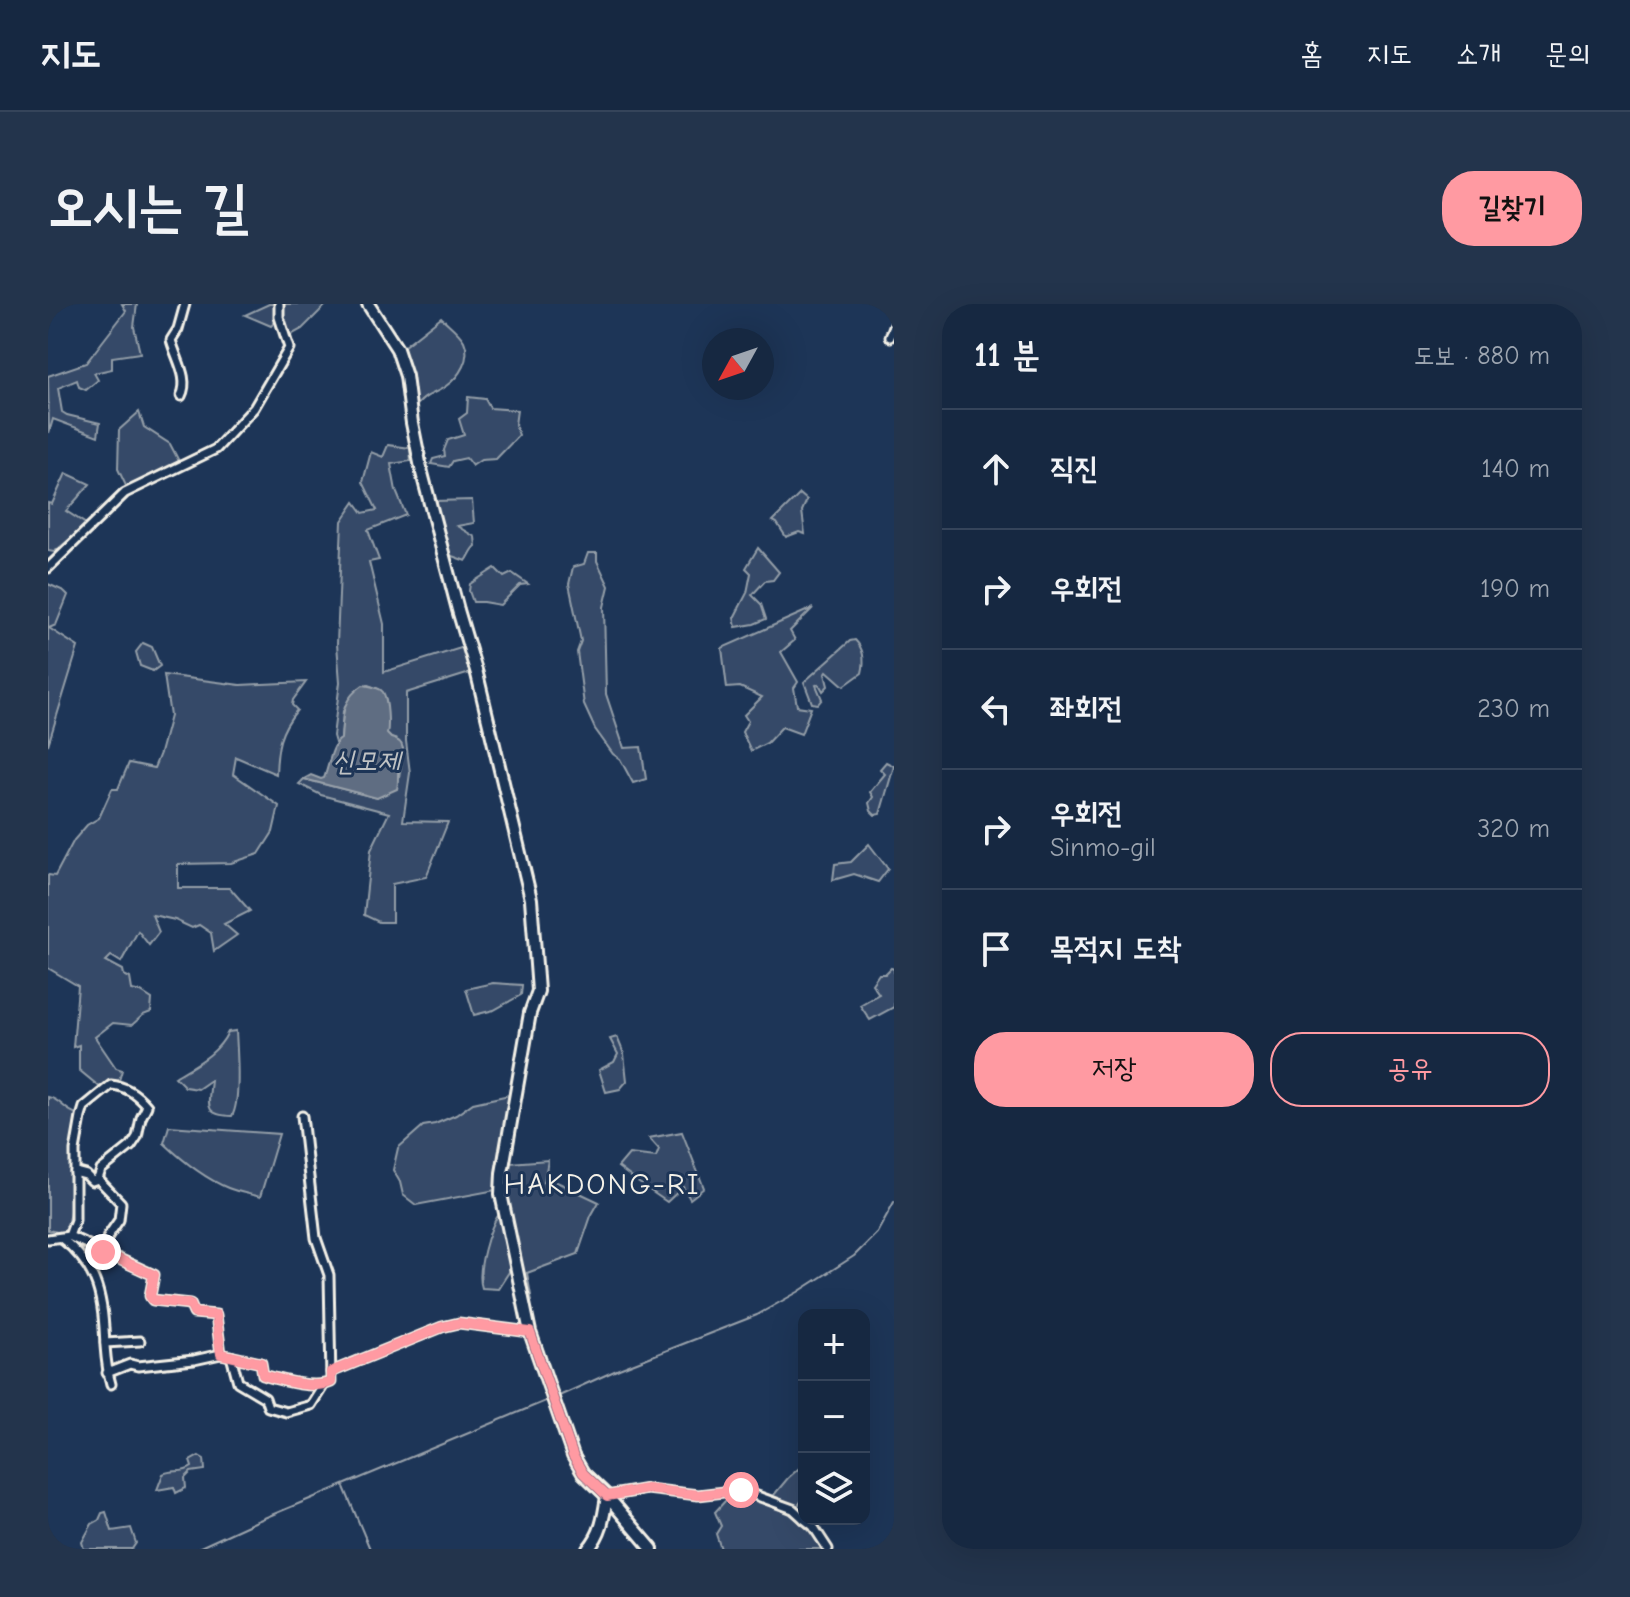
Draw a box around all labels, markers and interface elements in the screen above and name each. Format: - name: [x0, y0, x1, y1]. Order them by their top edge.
- text: 지도: [40, 32, 101, 76]
- text: 홈: [1300, 38, 1323, 70]
- text: 지도: [1367, 38, 1412, 70]
- text: 소개: [1456, 38, 1501, 70]
- text: 문의: [1545, 38, 1590, 70]
- button: 길찾기: [1442, 171, 1582, 246]
- text: 오시는 길: [48, 175, 248, 239]
- north arrow: [702, 328, 774, 400]
- text: 11 분: [974, 335, 1040, 375]
- text: 도보 · 880 m: [1413, 341, 1550, 371]
- icon: ahead: [974, 447, 1018, 491]
- text: 직진: [1050, 451, 1098, 486]
- text: 140 m: [1481, 454, 1550, 484]
- icon: right: [974, 567, 1018, 611]
- text: 우회전: [1050, 571, 1122, 606]
- text: 190 m: [1480, 574, 1550, 604]
- icon: left: [974, 687, 1018, 731]
- text: 좌회전: [1050, 691, 1122, 726]
- text: 230 m: [1477, 694, 1550, 724]
- water label: 신모제: [332, 745, 404, 777]
- text: 우회전: [1050, 796, 1122, 831]
- icon: right: [974, 807, 1018, 851]
- text: 320 m: [1477, 814, 1550, 844]
- text: Sinmo-gil: [1050, 833, 1156, 863]
- icon: arrive: [974, 927, 1018, 971]
- text: 목적지 도착: [1050, 931, 1181, 966]
- button: 저장: [974, 1032, 1254, 1107]
- button: 공유: [1270, 1032, 1550, 1107]
- district label: HAKDONG-RI: [504, 1167, 701, 1202]
- route end: [85, 1234, 121, 1270]
- map controls: [798, 1309, 870, 1525]
- button: +: [798, 1309, 870, 1381]
- button: −: [798, 1381, 870, 1453]
- button: layers: [798, 1453, 870, 1525]
- route start: [723, 1472, 759, 1508]

